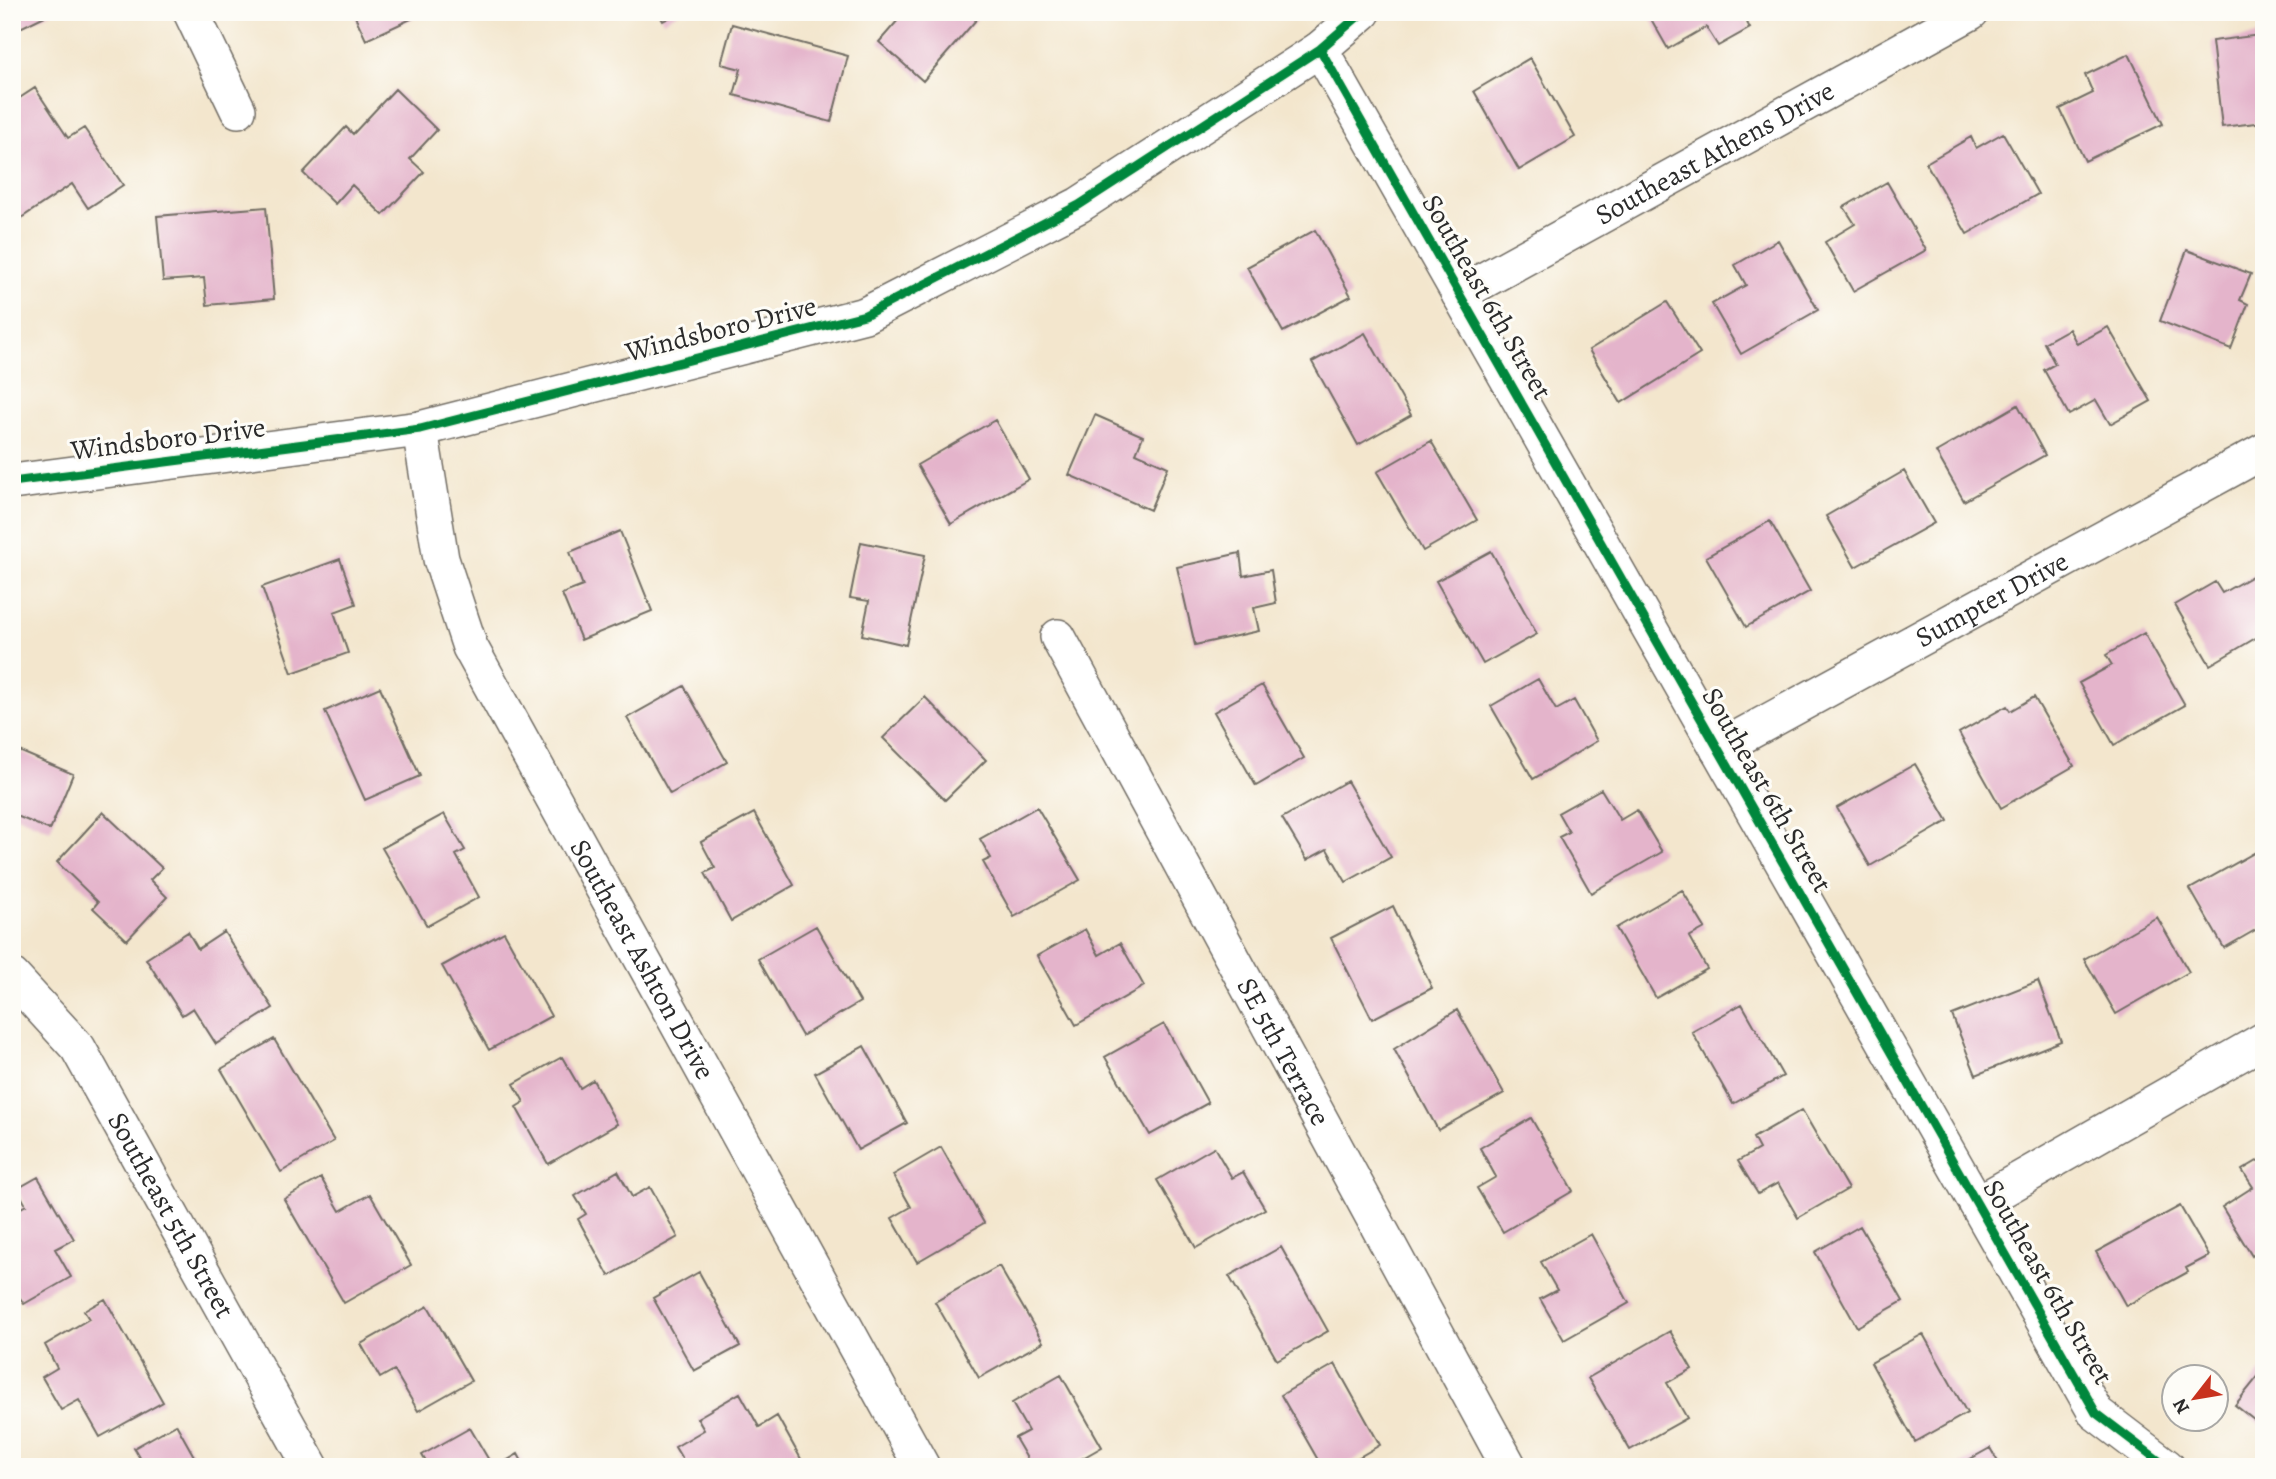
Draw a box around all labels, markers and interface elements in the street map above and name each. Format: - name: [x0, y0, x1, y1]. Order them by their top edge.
- street label: Southeast Athens Drive: [1588, 72, 1841, 234]
- street label: Southeast 6th Street: [1413, 188, 1561, 406]
- street label: Windsboro Drive: [621, 287, 820, 371]
- street label: Windsboro Drive: [68, 408, 267, 470]
- street label: Sumpter Drive: [1909, 542, 2075, 657]
- street label: Southeast 6th Street: [1693, 681, 1841, 899]
- street label: Southeast Ashton Drive: [561, 832, 724, 1086]
- street label: SE 5th Terrace: [1228, 971, 1339, 1132]
- street label: Southeast 5th Street: [99, 1105, 243, 1325]
- street label: Southeast 6th Street: [1974, 1173, 2122, 1391]
- north arrow: [2160, 1364, 2230, 1434]
- text: N: [2166, 1393, 2196, 1419]

